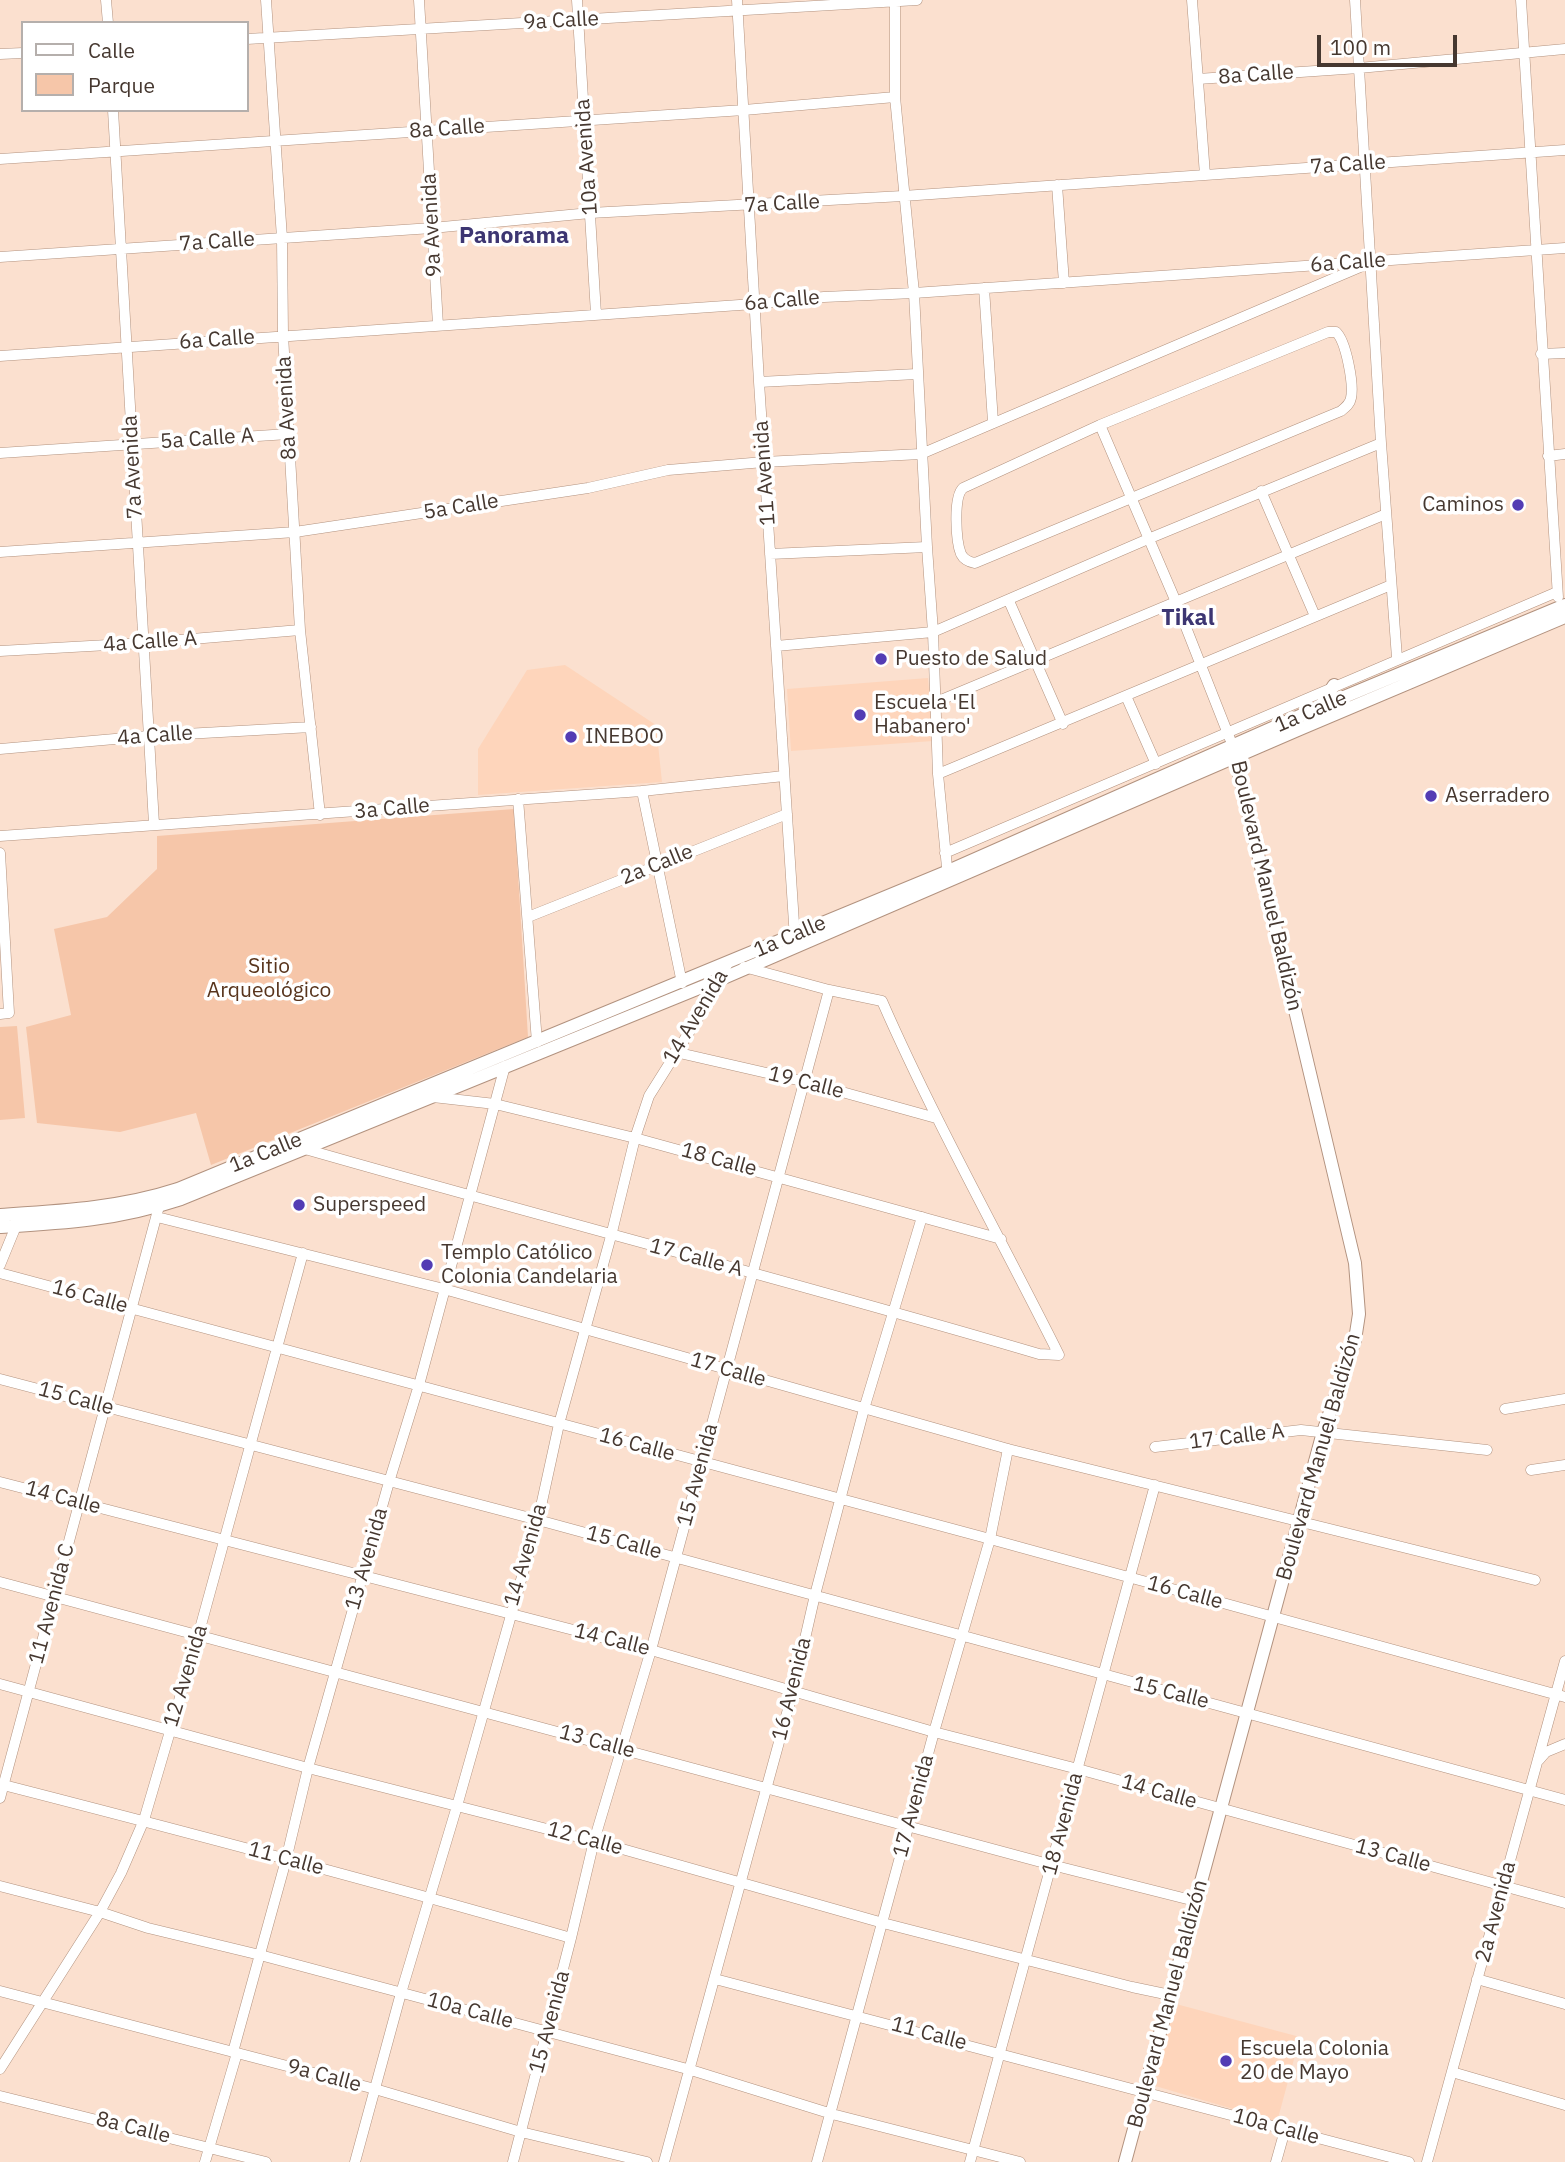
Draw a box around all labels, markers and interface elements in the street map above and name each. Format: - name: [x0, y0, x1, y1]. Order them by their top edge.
- street label: 9a Calle: [522, 6, 600, 36]
- legend: [21, 21, 248, 112]
- scale bar: [1320, 21, 1460, 65]
- text: 100 m: [1330, 33, 1391, 61]
- text: Calle: [88, 36, 135, 64]
- street label: 8a Calle: [1217, 60, 1295, 90]
- text: Parque: [88, 71, 155, 99]
- street label: 10a Avenida: [570, 98, 604, 216]
- street label: 8a Calle: [408, 114, 486, 144]
- street label: 7a Calle: [1309, 150, 1387, 180]
- street label: 9a Avenida: [417, 172, 447, 278]
- street label: 7a Calle: [743, 189, 821, 219]
- district label: Panorama: [459, 222, 569, 250]
- street label: 7a Calle: [178, 227, 256, 257]
- street label: 6a Calle: [1309, 248, 1387, 278]
- street label: 6a Calle: [743, 285, 821, 317]
- street label: 6a Calle: [178, 325, 256, 355]
- street label: 8a Avenida: [272, 355, 302, 461]
- street label: 7a Avenida: [118, 414, 148, 520]
- street label: 11 Avenida: [749, 420, 781, 526]
- street label: 5a Calle A: [159, 423, 255, 455]
- street label: 5a Calle: [422, 489, 500, 525]
- place label: Caminos: [1422, 492, 1504, 518]
- marker: Caminos: [1510, 497, 1526, 513]
- district label: Tikal: [1161, 604, 1215, 632]
- street label: 4a Calle A: [102, 626, 198, 658]
- place label: Puesto de Salud: [895, 646, 1047, 672]
- marker: Puesto de Salud: [873, 651, 889, 667]
- street label: 1a Calle: [1271, 686, 1351, 738]
- place label: Escuela 'El Habanero': [874, 690, 975, 740]
- marker: Escuela 'El Habanero': [852, 707, 868, 723]
- street label: 4a Calle: [116, 721, 194, 751]
- place label: INEBOO: [585, 724, 664, 750]
- marker: INEBOO: [563, 729, 579, 745]
- street label: Boulevard Manuel Baldizón: [1225, 758, 1307, 1014]
- place label: Aserradero: [1445, 783, 1550, 809]
- marker: Aserradero: [1423, 788, 1439, 804]
- street label: 3a Calle: [353, 793, 431, 825]
- street label: 2a Calle: [617, 839, 697, 891]
- street label: 1a Calle: [750, 911, 830, 963]
- park label: Sitio Arqueológico: [207, 954, 331, 1004]
- street label: 14 Avenida: [658, 965, 734, 1069]
- street label: 19 Calle: [765, 1061, 847, 1105]
- street label: 1a Calle: [226, 1127, 306, 1179]
- street label: 18 Calle: [678, 1138, 760, 1182]
- place label: Superspeed: [313, 1192, 426, 1218]
- marker: Superspeed: [291, 1197, 307, 1213]
- street label: 17 Calle A: [647, 1233, 745, 1283]
- place label: Templo Católico Colonia Candelaria: [441, 1240, 618, 1290]
- marker: Templo Católico Colonia Candelaria: [419, 1257, 435, 1273]
- street label: 16 Calle: [49, 1275, 131, 1319]
- street label: Boulevard Manuel Baldizón: [1272, 1330, 1366, 1584]
- street label: 17 Calle: [687, 1347, 769, 1393]
- street label: 15 Calle: [35, 1377, 117, 1421]
- street label: 17 Calle A: [1188, 1419, 1286, 1455]
- street label: 15 Avenida: [672, 1421, 724, 1529]
- street label: 16 Calle: [596, 1423, 678, 1467]
- street label: 14 Calle: [22, 1476, 104, 1520]
- street label: 14 Avenida: [499, 1501, 553, 1609]
- street label: 13 Avenida: [340, 1505, 394, 1613]
- street label: 15 Calle: [583, 1521, 665, 1565]
- street label: 11 Avenida C: [24, 1541, 80, 1667]
- street label: 16 Calle: [1144, 1571, 1226, 1615]
- street label: 14 Calle: [571, 1618, 653, 1662]
- street label: 12 Avenida: [159, 1622, 213, 1730]
- street label: 16 Avenida: [767, 1635, 817, 1743]
- street label: 15 Calle: [1130, 1671, 1212, 1715]
- street label: 13 Calle: [556, 1720, 638, 1764]
- street label: 17 Avenida: [888, 1752, 940, 1860]
- street label: 14 Calle: [1118, 1769, 1200, 1815]
- street label: 18 Avenida: [1037, 1770, 1089, 1878]
- street label: 12 Calle: [544, 1817, 626, 1861]
- street label: 13 Calle: [1352, 1834, 1434, 1878]
- street label: 11 Calle: [245, 1837, 327, 1881]
- street label: 2a Avenida: [1470, 1858, 1522, 1966]
- street label: Boulevard Manuel Baldizón: [1123, 1877, 1213, 2131]
- street label: 15 Avenida: [524, 1968, 576, 2076]
- street label: 10a Calle: [424, 1987, 516, 2035]
- street label: 11 Calle: [888, 2012, 970, 2056]
- place label: Escuela Colonia 20 de Mayo: [1240, 2036, 1389, 2086]
- marker: Escuela Colonia 20 de Mayo: [1218, 2053, 1234, 2069]
- street label: 9a Calle: [284, 2054, 364, 2098]
- street label: 10a Calle: [1230, 2103, 1322, 2151]
- street label: 8a Calle: [93, 2107, 173, 2149]

